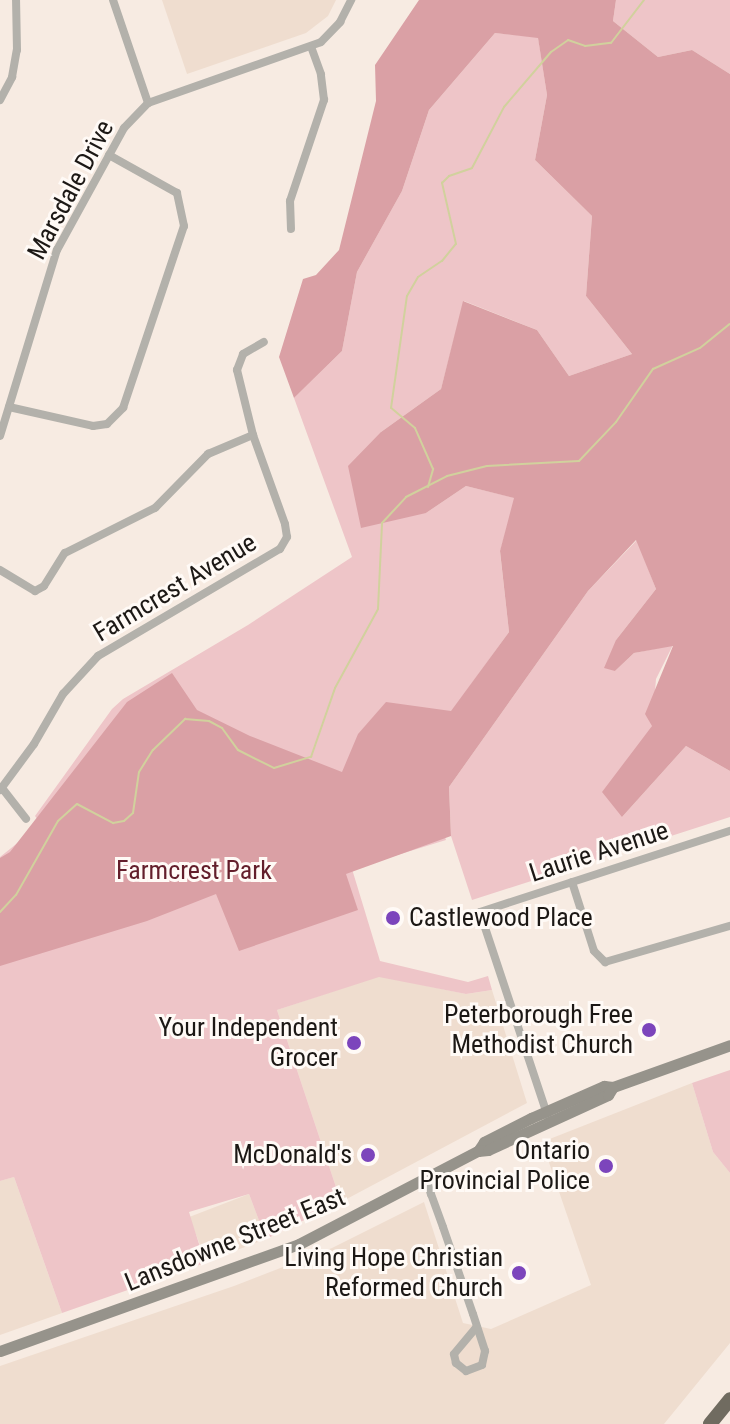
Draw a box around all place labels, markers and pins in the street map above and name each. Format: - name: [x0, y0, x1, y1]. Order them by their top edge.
- place label: Castlewood Place: [409, 902, 593, 934]
- marker: Castlewood Place: [384, 909, 402, 927]
- place label: Peterborough Free Methodist Church: [444, 999, 633, 1060]
- place label: Your Independent Grocer: [159, 1012, 338, 1074]
- marker: Peterborough Free Methodist Church: [640, 1021, 658, 1039]
- marker: Your Independent Grocer: [345, 1034, 363, 1052]
- place label: Ontario Provincial Police: [420, 1135, 590, 1196]
- place label: McDonald's: [233, 1139, 352, 1171]
- marker: McDonald's: [359, 1146, 377, 1164]
- marker: Ontario Provincial Police: [597, 1157, 615, 1175]
- place label: Living Hope Christian Reformed Church: [284, 1242, 503, 1304]
- marker: Living Hope Christian Reformed Church: [510, 1264, 528, 1282]

